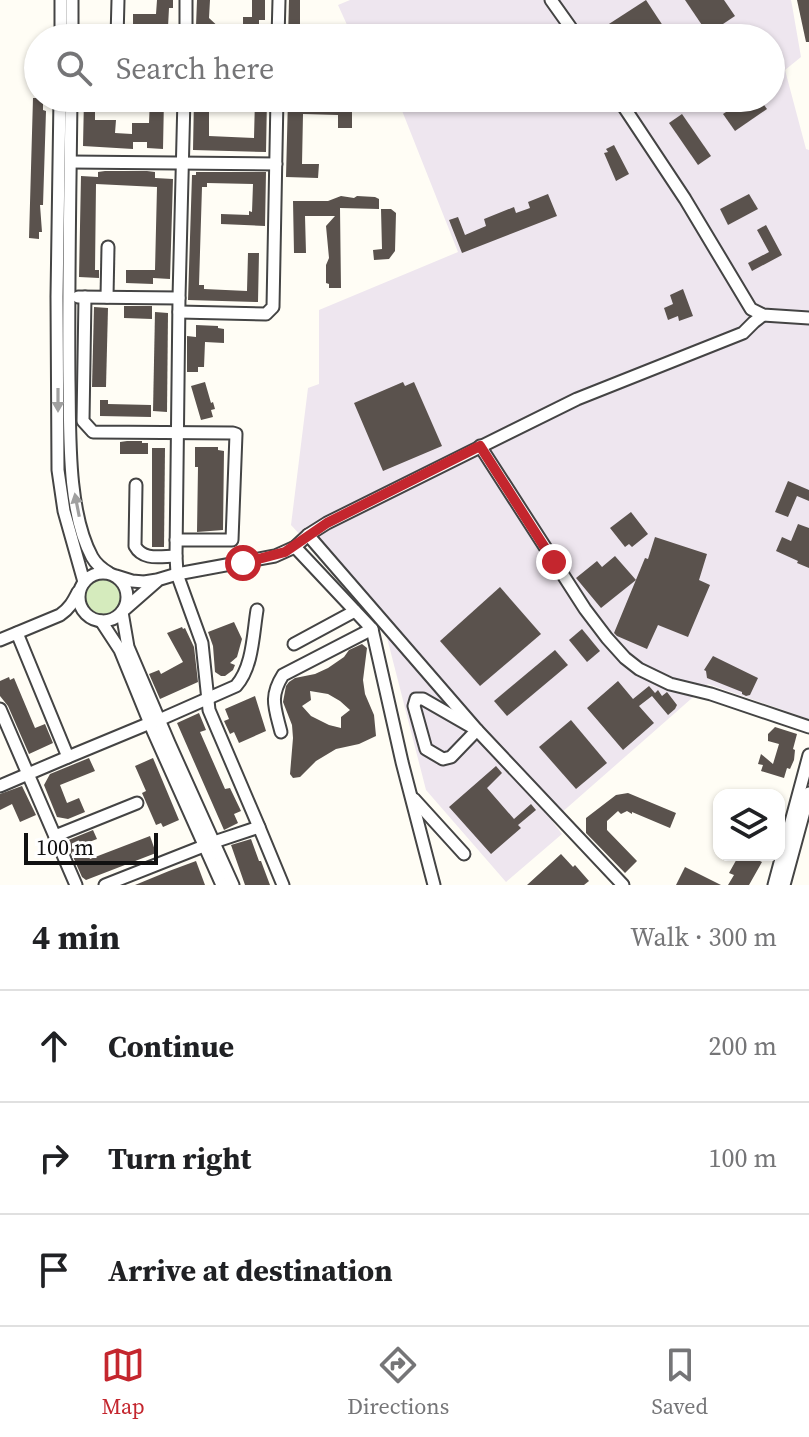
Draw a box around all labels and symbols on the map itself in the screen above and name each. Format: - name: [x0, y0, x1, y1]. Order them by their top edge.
- one-way arrow: [52, 388, 64, 413]
- one-way arrow: [70, 493, 82, 518]
- route end: [536, 544, 572, 580]
- route start: [225, 545, 261, 581]
- scale bar: [24, 829, 158, 865]

